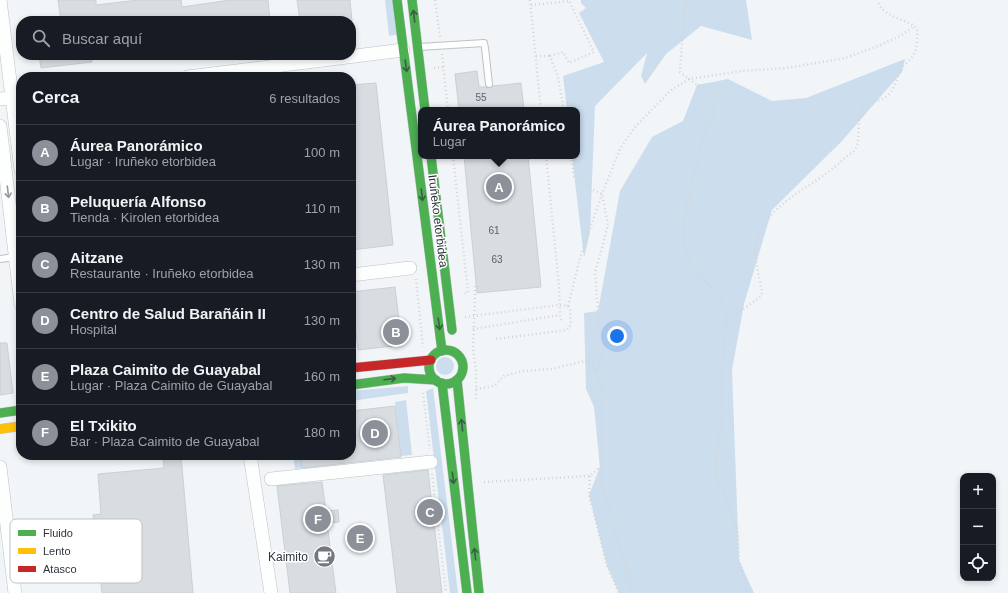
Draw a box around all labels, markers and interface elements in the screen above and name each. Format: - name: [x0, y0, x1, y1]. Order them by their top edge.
- one-way arrow: [410, 10, 418, 23]
- search box: [16, 16, 356, 60]
- icon: search: [30, 27, 52, 49]
- text: Buscar aquí: [62, 30, 142, 47]
- one-way arrow: [402, 60, 410, 73]
- text: Cerca: [32, 88, 79, 107]
- text: 6 resultados: [269, 91, 340, 106]
- house number: 55: [475, 92, 487, 103]
- popup: [418, 107, 580, 159]
- text: Áurea Panorámico: [433, 117, 565, 134]
- text: Lugar: [433, 134, 466, 149]
- text: Áurea Panorámico: [70, 137, 203, 154]
- text: A: [40, 145, 50, 160]
- text: 100 m: [304, 145, 340, 160]
- text: Lugar · Iruñeko etorbidea: [70, 154, 216, 169]
- pin: A: [486, 172, 512, 202]
- street label: Iruñeko etorbidea: [425, 174, 451, 269]
- one-way arrow: [4, 185, 12, 198]
- one-way arrow: [418, 188, 426, 201]
- text: Peluquería Alfonso: [70, 193, 206, 210]
- text: B: [40, 201, 50, 216]
- text: 110 m: [305, 201, 340, 216]
- text: Tienda · Kirolen etorbidea: [70, 210, 219, 225]
- house number: 61: [488, 225, 500, 236]
- text: Aitzane: [70, 249, 123, 266]
- house number: 63: [491, 254, 503, 265]
- text: C: [40, 257, 50, 272]
- text: 130 m: [304, 257, 340, 272]
- text: Restaurante · Iruñeko etorbidea: [70, 266, 254, 281]
- text: Centro de Salud Barañáin II: [70, 305, 266, 322]
- text: D: [40, 313, 50, 328]
- text: 130 m: [304, 313, 340, 328]
- pin: B: [383, 317, 409, 347]
- one-way arrow: [435, 317, 443, 330]
- text: Hospital: [70, 322, 117, 337]
- your location: [607, 326, 627, 346]
- text: Plaza Caimito de Guayabal: [70, 361, 261, 378]
- text: E: [41, 369, 49, 384]
- text: 160 m: [304, 369, 340, 384]
- one-way arrow: [383, 376, 396, 383]
- text: Lugar · Plaza Caimito de Guayabal: [70, 378, 272, 393]
- text: El Txikito: [70, 417, 137, 434]
- pin: D: [362, 418, 388, 448]
- one-way arrow: [458, 419, 466, 432]
- text: F: [41, 425, 49, 440]
- text: 180 m: [304, 425, 340, 440]
- text: Bar · Plaza Caimito de Guayabal: [70, 434, 259, 449]
- one-way arrow: [450, 471, 457, 484]
- map controls: [960, 473, 996, 581]
- button: +: [960, 473, 996, 509]
- pin: C: [417, 497, 443, 527]
- pin: F: [305, 504, 331, 534]
- button: −: [960, 509, 996, 545]
- legend: [10, 519, 142, 583]
- pin: E: [347, 523, 373, 553]
- text: Fluido: [43, 527, 73, 539]
- cafe icon: Kaimito: [311, 544, 337, 570]
- text: Lento: [43, 545, 71, 557]
- button: locate: [960, 545, 996, 581]
- one-way arrow: [472, 548, 479, 561]
- place label: Kaimito: [268, 550, 308, 564]
- text: Atasco: [43, 563, 77, 575]

